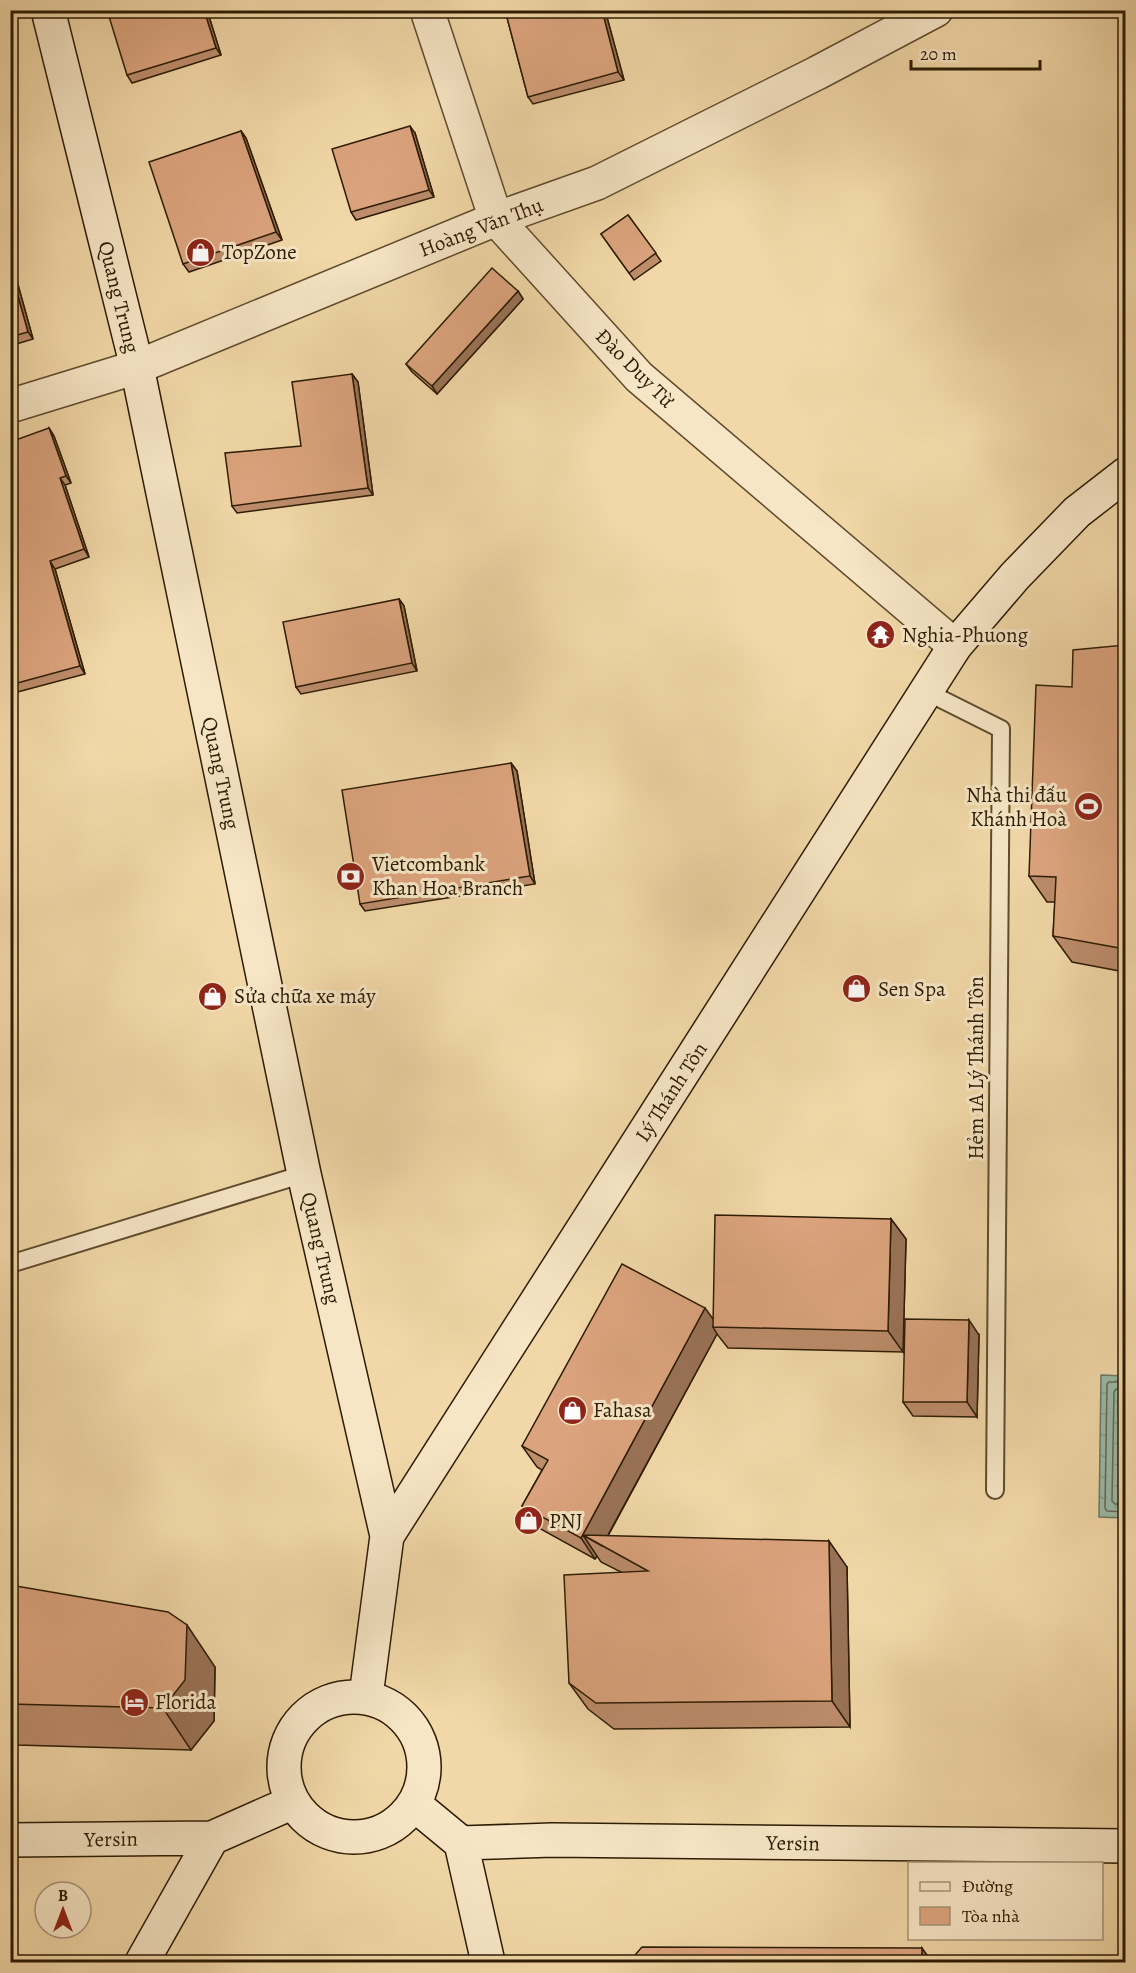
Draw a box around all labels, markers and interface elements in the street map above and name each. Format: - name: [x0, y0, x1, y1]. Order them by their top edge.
- scale bar: [911, 33, 1040, 71]
- text: 20 m: [920, 42, 957, 66]
- street label: Hoàng Văn Thụ: [415, 190, 548, 263]
- shop icon: TopZone: [185, 236, 217, 268]
- street label: Quang Trung: [92, 238, 147, 356]
- place label: TopZone: [222, 238, 297, 266]
- street label: Đào Duy Từ: [589, 322, 681, 414]
- temple icon: Nghia-Phuong: [865, 619, 897, 651]
- place label: Nghia-Phuong: [902, 621, 1029, 649]
- street label: Quang Trung: [195, 714, 247, 832]
- place label: Nhà thi đấu Khánh Hoà: [966, 781, 1068, 833]
- sports icon: Nhà thi đấu Khánh Hoà: [1072, 791, 1104, 823]
- place label: Vietcombank Khan Hoa Branch: [371, 850, 523, 902]
- bank icon: Vietcombank Khan Hoa Branch: [335, 860, 367, 892]
- shop icon: Sen Spa: [841, 973, 873, 1005]
- place label: Sen Spa: [878, 975, 946, 1003]
- street label: Hẻm 1A Lý Thánh Tôn: [962, 976, 990, 1160]
- shop icon: Sửa chữa xe máy: [197, 980, 229, 1012]
- place label: Sửa chữa xe máy: [234, 982, 376, 1010]
- street label: Lý Thánh Tôn: [628, 1037, 714, 1147]
- street label: Quang Trung: [295, 1189, 348, 1307]
- shop icon: Fahasa: [556, 1394, 588, 1426]
- place label: Fahasa: [593, 1396, 652, 1424]
- shop icon: PNJ: [512, 1505, 544, 1537]
- place label: PNJ: [549, 1507, 583, 1535]
- hotel icon: Florida: [118, 1686, 150, 1718]
- place label: Florida: [155, 1688, 217, 1716]
- street label: Yersin: [83, 1825, 138, 1853]
- street label: Yersin: [765, 1829, 820, 1857]
- legend: [908, 1862, 1103, 1940]
- text: Đường: [962, 1874, 1013, 1898]
- north arrow: [33, 1880, 93, 1940]
- text: B: [58, 1885, 68, 1907]
- text: Tòa nhà: [962, 1904, 1020, 1928]

